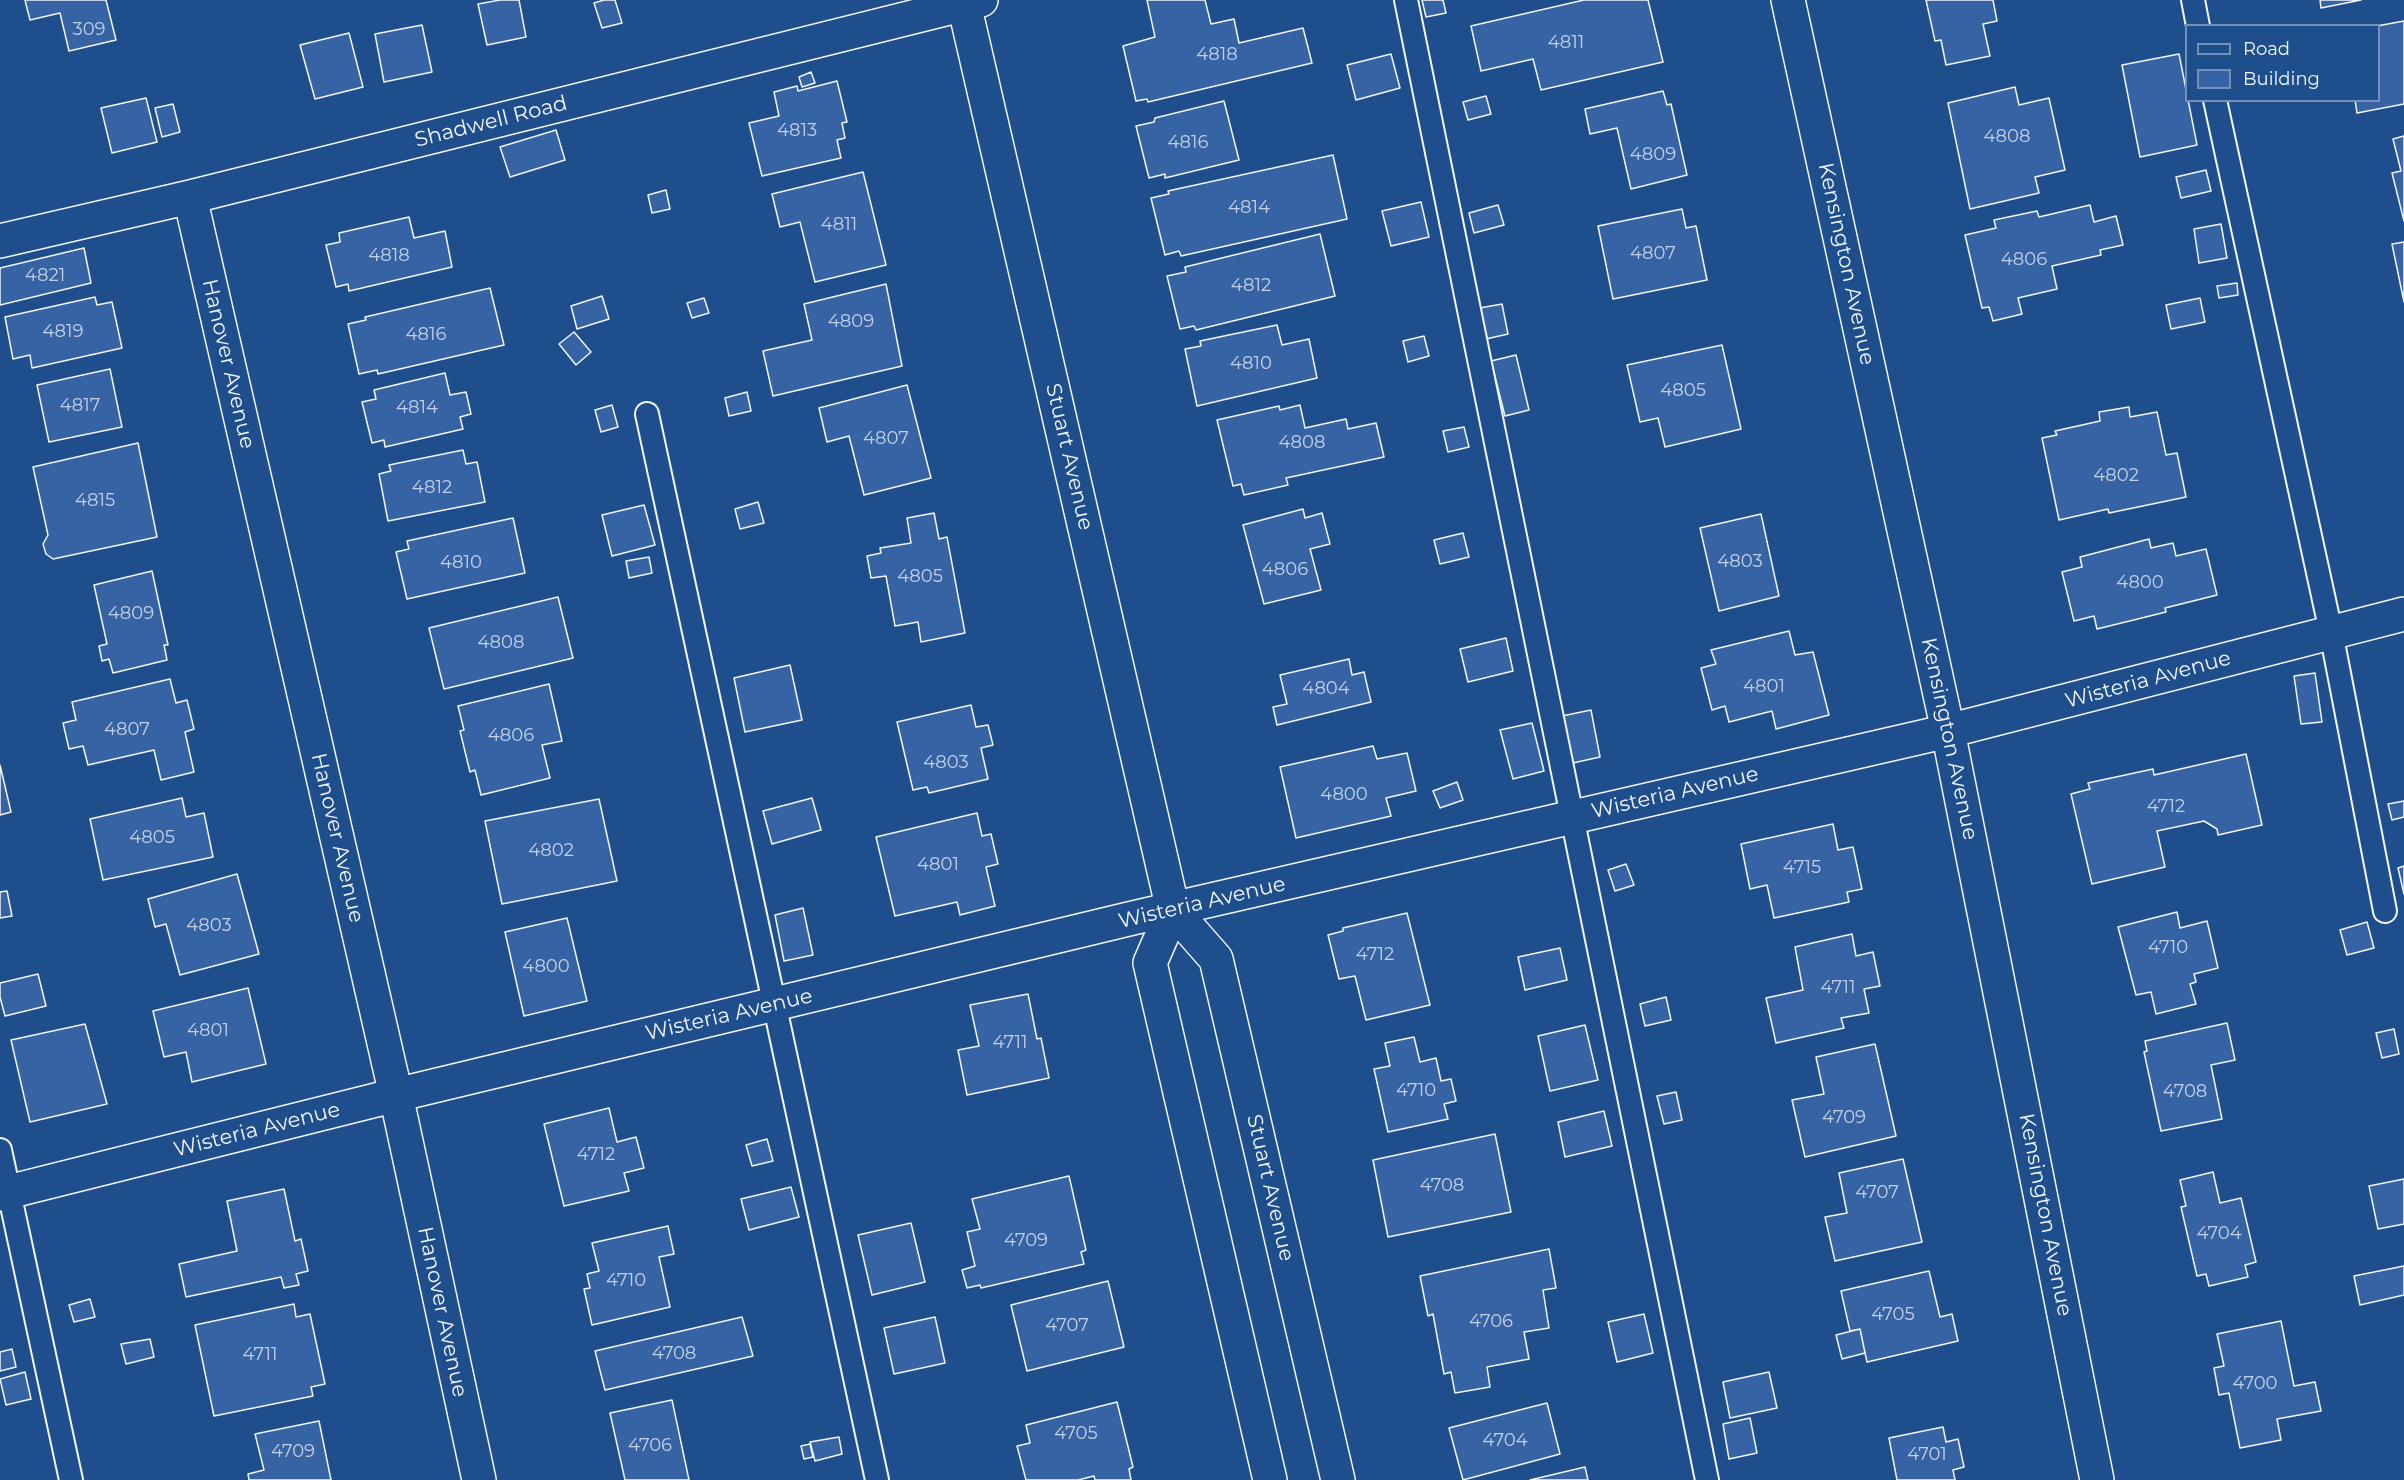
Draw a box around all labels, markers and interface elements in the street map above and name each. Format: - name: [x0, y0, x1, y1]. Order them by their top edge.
- house number: 309: [72, 19, 106, 41]
- legend: [2185, 24, 2380, 102]
- house number: 4811: [1548, 32, 1584, 54]
- text: Road: [2243, 38, 2290, 60]
- house number: 4818: [1196, 44, 1238, 66]
- text: Building: [2243, 68, 2320, 90]
- street label: Shadwell Road: [412, 91, 570, 153]
- house number: 4813: [777, 120, 817, 142]
- house number: 4808: [1984, 126, 2030, 148]
- house number: 4816: [1167, 132, 1209, 154]
- house number: 4809: [1630, 144, 1676, 166]
- street label: Kensington Avenue: [1812, 161, 1880, 367]
- house number: 4814: [1228, 197, 1270, 219]
- house number: 4811: [821, 214, 857, 236]
- house number: 4807: [1630, 243, 1676, 265]
- house number: 4818: [368, 245, 410, 267]
- house number: 4806: [2001, 249, 2047, 271]
- house number: 4821: [25, 265, 65, 287]
- house number: 4812: [1231, 275, 1271, 297]
- street label: Hanover Avenue: [196, 277, 260, 451]
- house number: 4809: [828, 311, 874, 333]
- house number: 4819: [42, 321, 84, 343]
- house number: 4816: [405, 324, 447, 346]
- house number: 4810: [1230, 353, 1272, 375]
- house number: 4805: [1660, 380, 1706, 402]
- street label: Stuart Avenue: [1040, 381, 1098, 533]
- house number: 4817: [60, 395, 100, 417]
- house number: 4814: [396, 397, 438, 419]
- house number: 4807: [863, 428, 909, 450]
- house number: 4808: [1279, 432, 1325, 454]
- house number: 4802: [2093, 465, 2139, 487]
- house number: 4812: [412, 477, 452, 499]
- house number: 4815: [75, 490, 115, 512]
- house number: 4803: [1717, 551, 1763, 573]
- house number: 4810: [440, 552, 482, 574]
- house number: 4806: [1262, 559, 1308, 581]
- house number: 4805: [897, 566, 943, 588]
- house number: 4800: [2116, 572, 2164, 594]
- house number: 4809: [108, 603, 154, 625]
- house number: 4808: [478, 632, 524, 654]
- street label: Kensington Avenue: [1915, 636, 1983, 842]
- street label: Wisteria Avenue: [2062, 646, 2234, 714]
- house number: 4801: [1743, 676, 1785, 698]
- house number: 4804: [1302, 678, 1350, 700]
- house number: 4807: [104, 719, 150, 741]
- house number: 4806: [488, 725, 534, 747]
- street label: Hanover Avenue: [305, 751, 369, 925]
- house number: 4803: [923, 752, 969, 774]
- street label: Wisteria Avenue: [1589, 762, 1761, 824]
- house number: 4800: [1320, 784, 1368, 806]
- house number: 4712: [2147, 796, 2185, 818]
- house number: 4805: [129, 827, 175, 849]
- house number: 4802: [528, 840, 574, 862]
- house number: 4801: [917, 854, 959, 876]
- house number: 4715: [1783, 857, 1821, 879]
- street label: Wisteria Avenue: [1116, 872, 1288, 934]
- house number: 4803: [186, 915, 232, 937]
- house number: 4710: [2148, 937, 2188, 959]
- house number: 4712: [1356, 944, 1394, 966]
- house number: 4800: [522, 956, 570, 978]
- house number: 4711: [1821, 977, 1855, 999]
- street label: Wisteria Avenue: [643, 984, 815, 1046]
- house number: 4801: [187, 1020, 229, 1042]
- house number: 4711: [993, 1032, 1027, 1054]
- house number: 4710: [1396, 1080, 1436, 1102]
- house number: 4708: [2163, 1081, 2207, 1103]
- street label: Wisteria Avenue: [171, 1097, 343, 1163]
- house number: 4709: [1822, 1107, 1866, 1129]
- street label: Kensington Avenue: [2013, 1111, 2077, 1319]
- street label: Stuart Avenue: [1241, 1112, 1299, 1264]
- house number: 4712: [577, 1144, 615, 1166]
- house number: 4708: [1420, 1175, 1464, 1197]
- house number: 4707: [1855, 1182, 1899, 1204]
- house number: 4704: [2196, 1223, 2242, 1245]
- street label: Hanover Avenue: [412, 1225, 472, 1399]
- house number: 4709: [1004, 1230, 1048, 1252]
- house number: 4710: [606, 1270, 646, 1292]
- house number: 4705: [1871, 1304, 1915, 1326]
- house number: 4706: [1469, 1311, 1513, 1333]
- house number: 4707: [1045, 1315, 1089, 1337]
- house number: 4708: [652, 1343, 696, 1365]
- house number: 4711: [243, 1344, 277, 1366]
- house number: 4700: [2232, 1373, 2278, 1395]
- house number: 4705: [1054, 1423, 1098, 1445]
- house number: 4704: [1482, 1430, 1528, 1452]
- house number: 4706: [628, 1435, 672, 1457]
- house number: 4709: [271, 1441, 315, 1463]
- house number: 4701: [1907, 1444, 1947, 1466]

